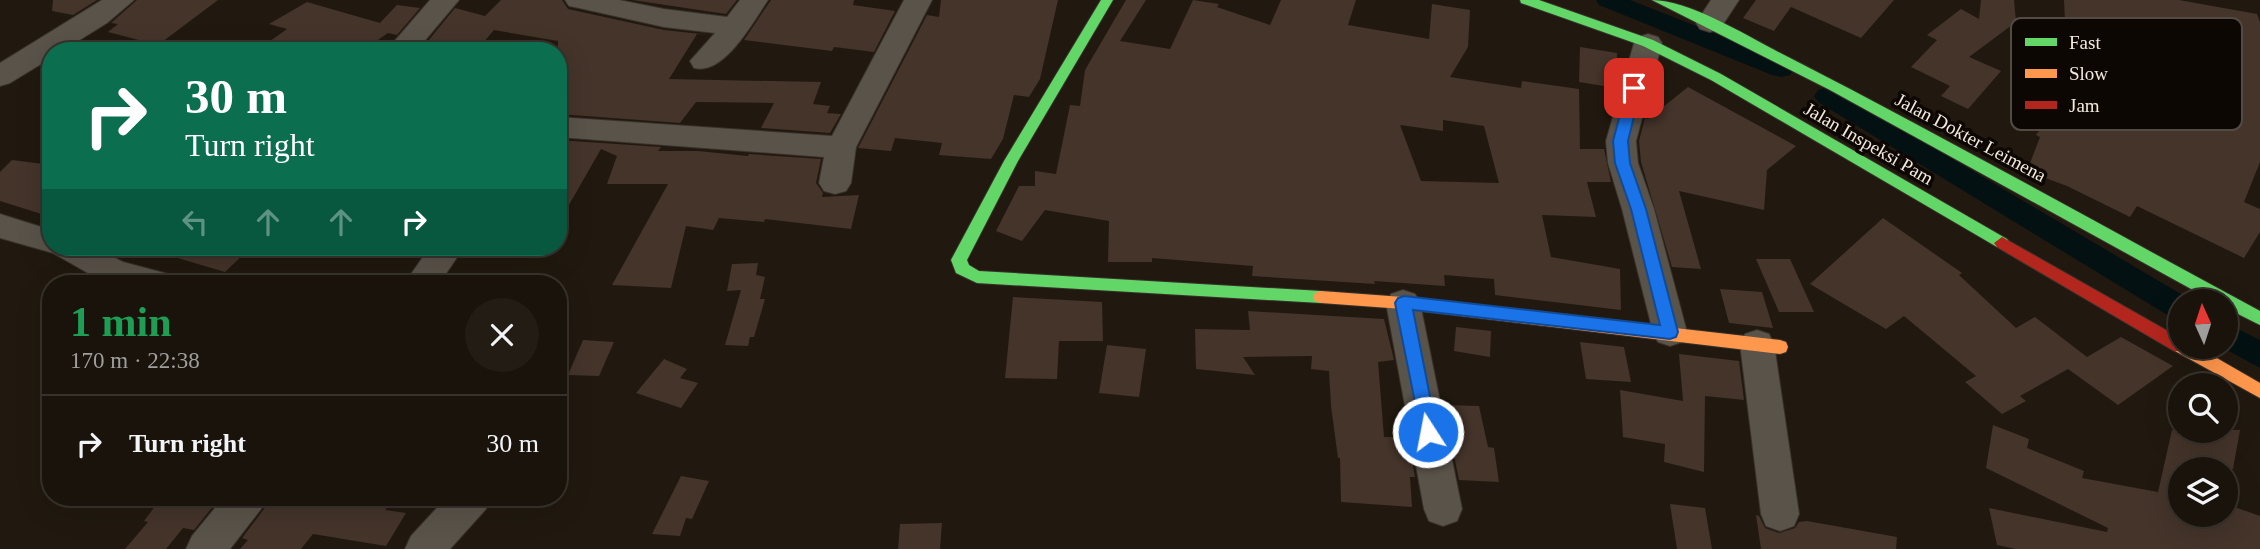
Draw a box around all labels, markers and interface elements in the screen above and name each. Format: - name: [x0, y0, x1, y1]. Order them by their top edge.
- legend: [2011, 18, 2242, 130]
- text: Fast: [2069, 32, 2101, 53]
- pin: [1604, 58, 1664, 118]
- text: Slow: [2069, 63, 2108, 84]
- text: 30 m: [185, 69, 287, 124]
- icon: arrive: [1615, 69, 1653, 107]
- icon: right: [70, 70, 161, 161]
- street label: Jalan Dokter Leimena: [1892, 89, 2050, 186]
- text: Jam: [2069, 95, 2100, 116]
- street label: Jalan Inspeksi Pam: [1800, 98, 1937, 189]
- text: Turn right: [185, 127, 315, 163]
- icon: left: [176, 203, 214, 241]
- icon: ahead: [249, 203, 287, 241]
- icon: ahead: [322, 203, 360, 241]
- icon: right: [395, 203, 433, 241]
- north arrow: [2168, 289, 2238, 359]
- map controls: [2168, 289, 2238, 527]
- button: close: [465, 298, 539, 372]
- text: 1 min: [70, 299, 172, 345]
- text: 170 m · 22:38: [70, 348, 200, 373]
- button: search: [2168, 373, 2238, 443]
- position arrow: [1391, 395, 1465, 469]
- icon: right: [70, 425, 108, 463]
- text: Turn right: [129, 429, 246, 458]
- text: 30 m: [486, 429, 539, 458]
- button: layers: [2168, 457, 2238, 527]

